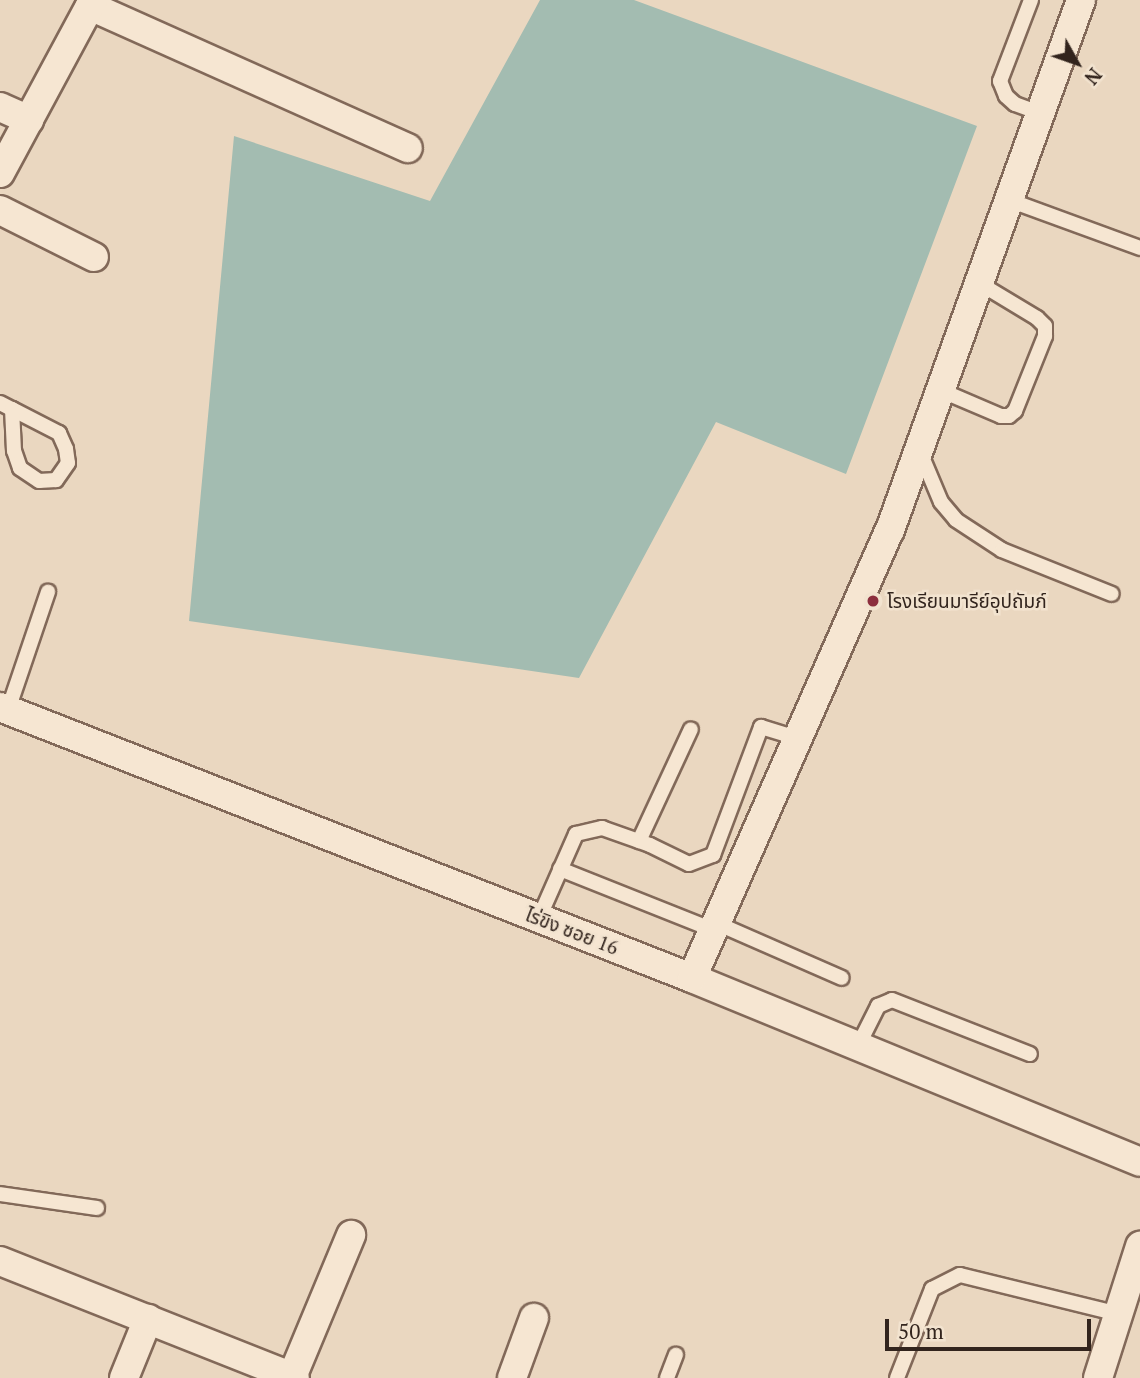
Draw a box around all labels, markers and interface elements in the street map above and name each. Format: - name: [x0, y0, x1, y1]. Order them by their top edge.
- north arrow: [1042, 28, 1112, 98]
- text: N: [1079, 63, 1108, 90]
- place label: โรงเรียนมารีย์อุปถัมภ์: [887, 590, 1047, 612]
- marker: โรงเรียนมารีย์อุปถัมภ์: [865, 593, 881, 609]
- street label: ไร่ขิง ซอย 16: [522, 903, 622, 959]
- scale bar: [888, 1304, 1094, 1348]
- text: 50 m: [898, 1317, 944, 1345]

